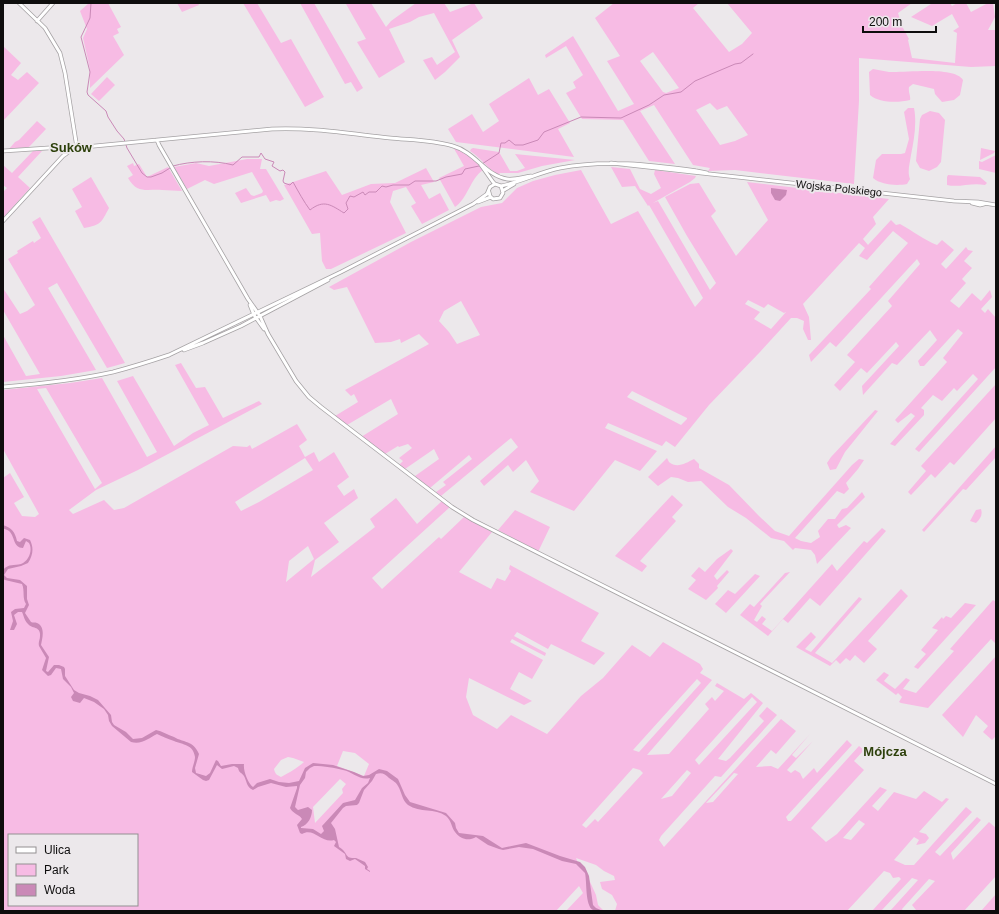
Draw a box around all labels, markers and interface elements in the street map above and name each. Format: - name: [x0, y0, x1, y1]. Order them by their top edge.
- scale bar: [863, 8, 936, 34]
- text: 200 m: [869, 15, 902, 29]
- district label: Suków: [50, 140, 93, 155]
- street label: Wojska Polskiego: [795, 178, 883, 198]
- district label: Mójcza: [863, 744, 907, 759]
- legend: [8, 834, 138, 906]
- text: Ulica: [44, 843, 71, 857]
- text: Park: [44, 863, 70, 877]
- text: Woda: [44, 883, 75, 897]

